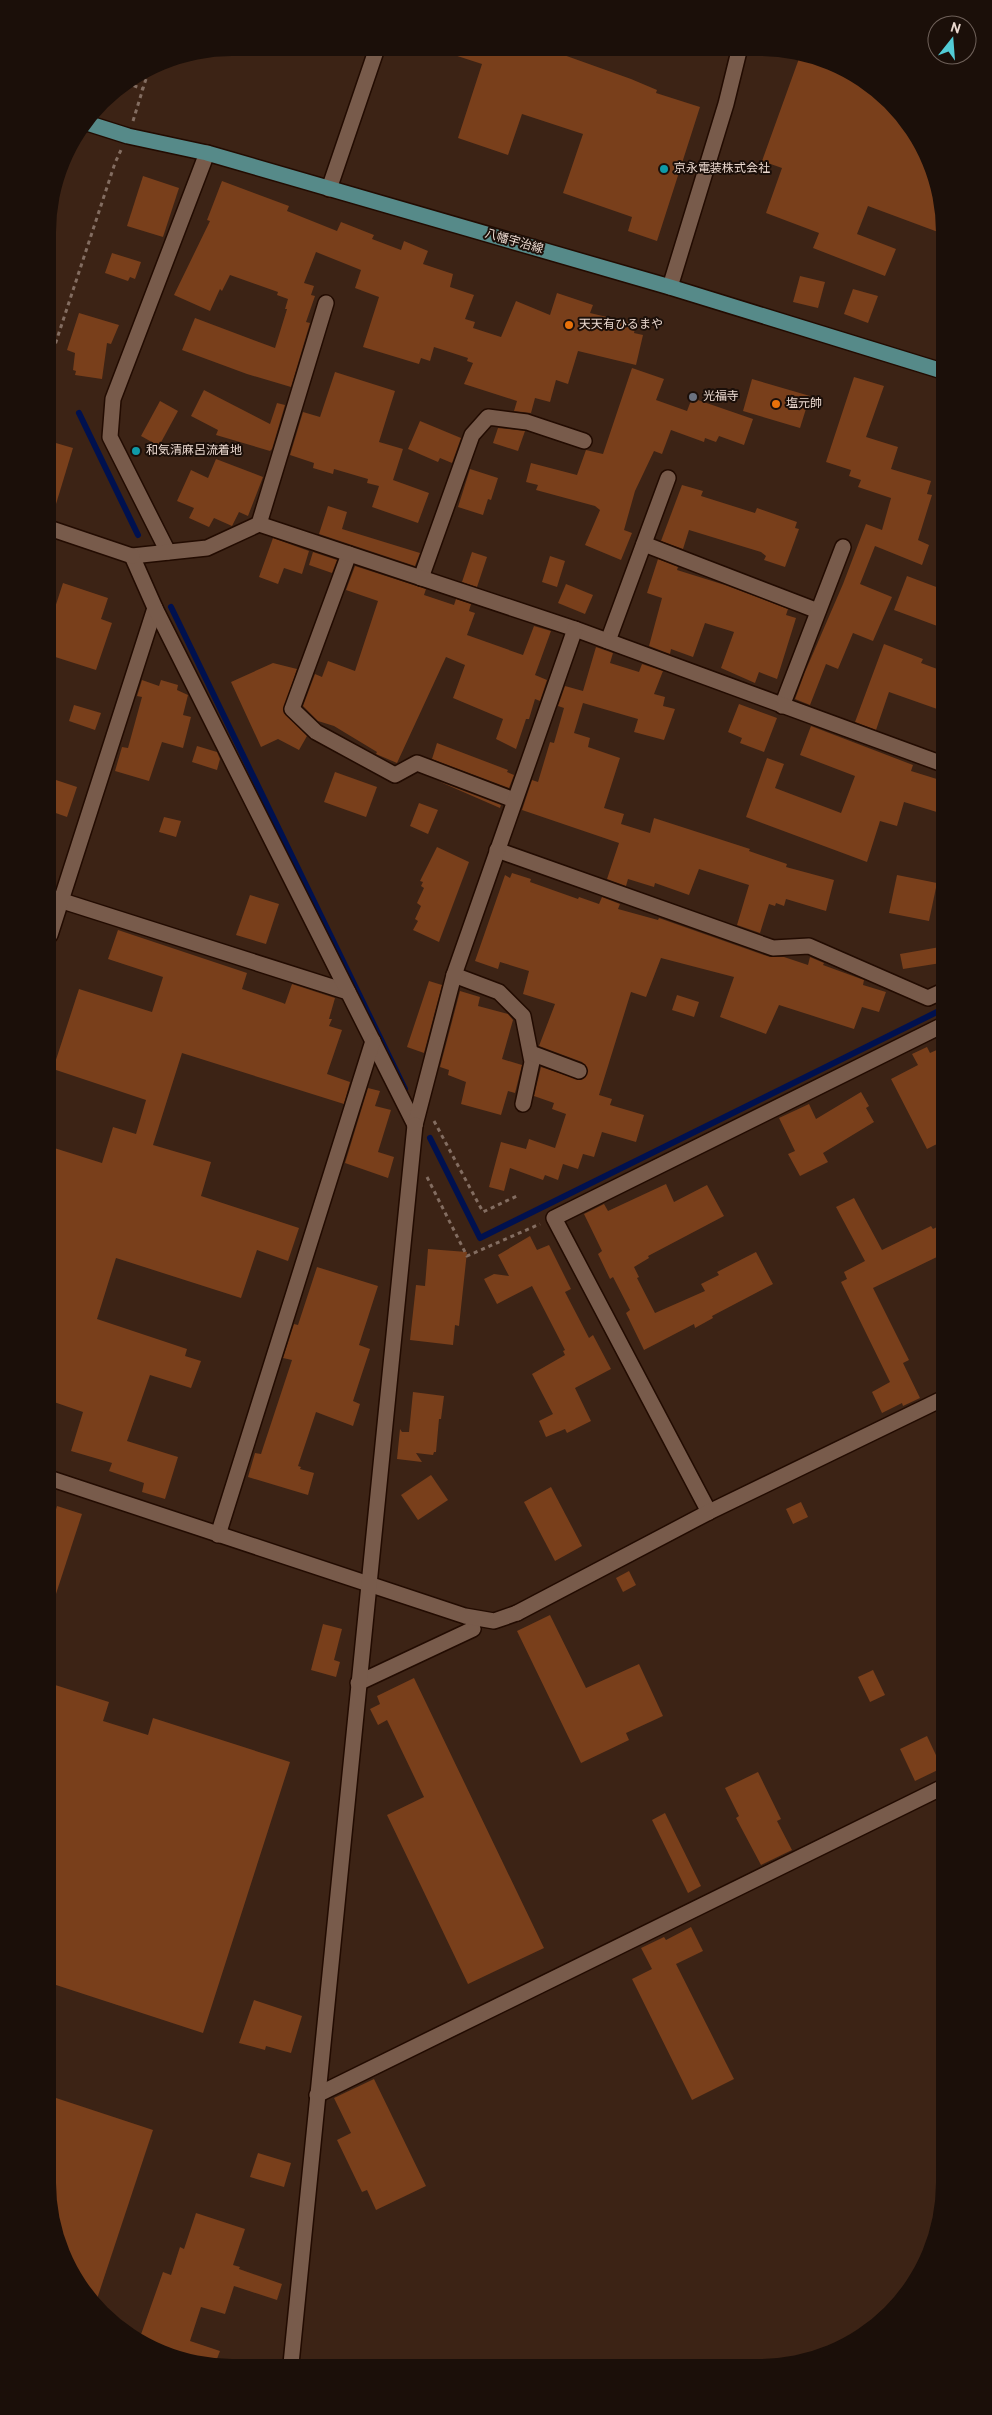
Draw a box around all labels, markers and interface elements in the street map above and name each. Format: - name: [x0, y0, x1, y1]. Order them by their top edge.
- north arrow: [927, 15, 977, 65]
- text: N: [948, 19, 963, 39]
- place label: 京永電装株式会社: [674, 161, 770, 177]
- marker: 京永電装株式会社: [658, 163, 670, 175]
- street label: 八幡宇治線: [483, 226, 545, 258]
- place label: 天天有ひるまや: [579, 317, 663, 333]
- marker: 天天有ひるまや: [563, 319, 575, 331]
- place label: 光福寺: [703, 389, 739, 405]
- marker: 光福寺: [687, 391, 699, 403]
- place label: 塩元帥: [786, 396, 822, 412]
- marker: 塩元帥: [770, 398, 782, 410]
- place label: 和気清麻呂流着地: [146, 443, 242, 459]
- marker: 和気清麻呂流着地: [130, 445, 142, 457]

